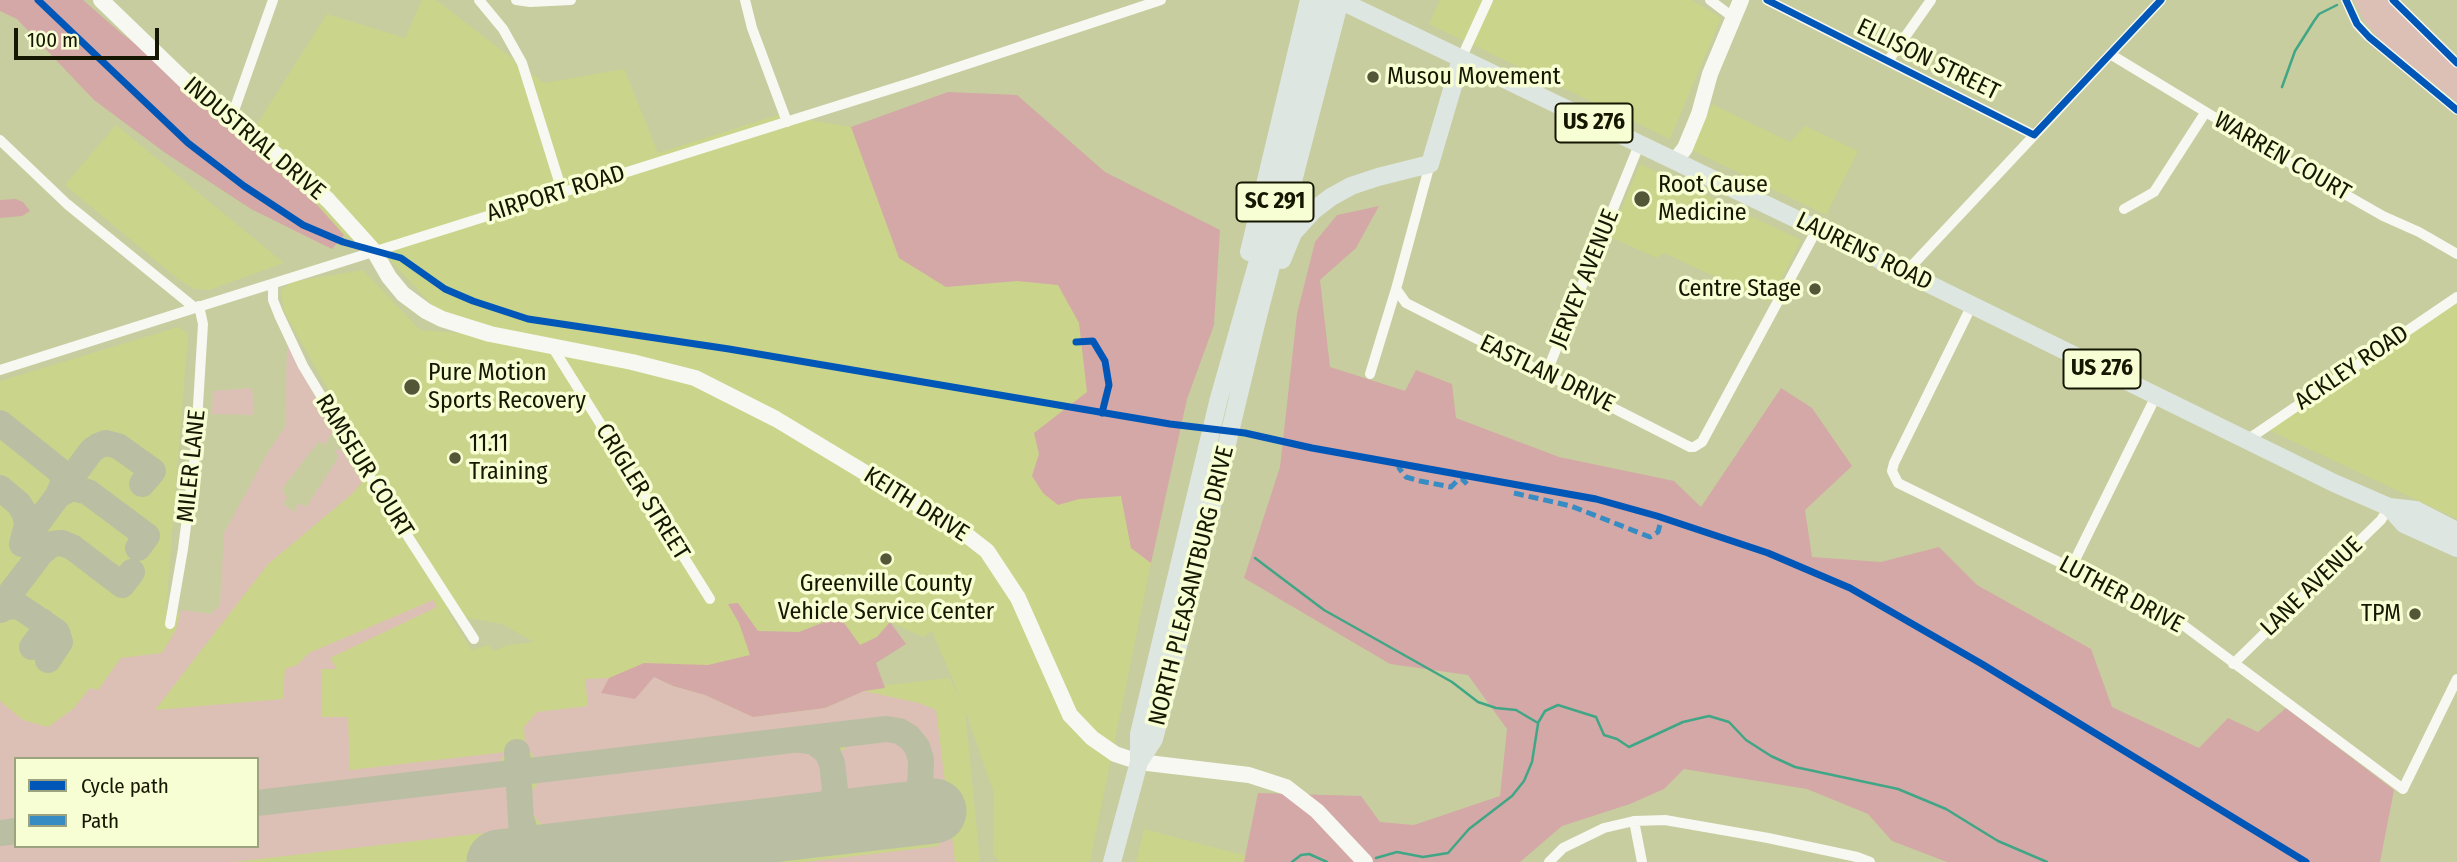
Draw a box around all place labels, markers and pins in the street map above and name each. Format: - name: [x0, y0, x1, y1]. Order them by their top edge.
- place label: Musou Movement: [1387, 63, 1561, 91]
- marker: Musou Movement: [1365, 69, 1381, 85]
- place label: Root Cause Medicine: [1658, 171, 1768, 227]
- marker: Root Cause Medicine: [1632, 189, 1652, 209]
- place label: Centre Stage: [1678, 275, 1801, 303]
- marker: Centre Stage: [1807, 281, 1823, 297]
- place label: Pure Motion Sports Recovery: [428, 359, 586, 415]
- marker: Pure Motion Sports Recovery: [402, 377, 422, 397]
- place label: 11.11 Training: [469, 430, 547, 486]
- marker: 11.11 Training: [447, 450, 463, 466]
- marker: Greenville County Vehicle Service Center: [878, 551, 894, 567]
- place label: Greenville County Vehicle Service Center: [778, 570, 994, 626]
- place label: TPM: [2361, 600, 2401, 628]
- marker: TPM: [2407, 606, 2423, 622]

